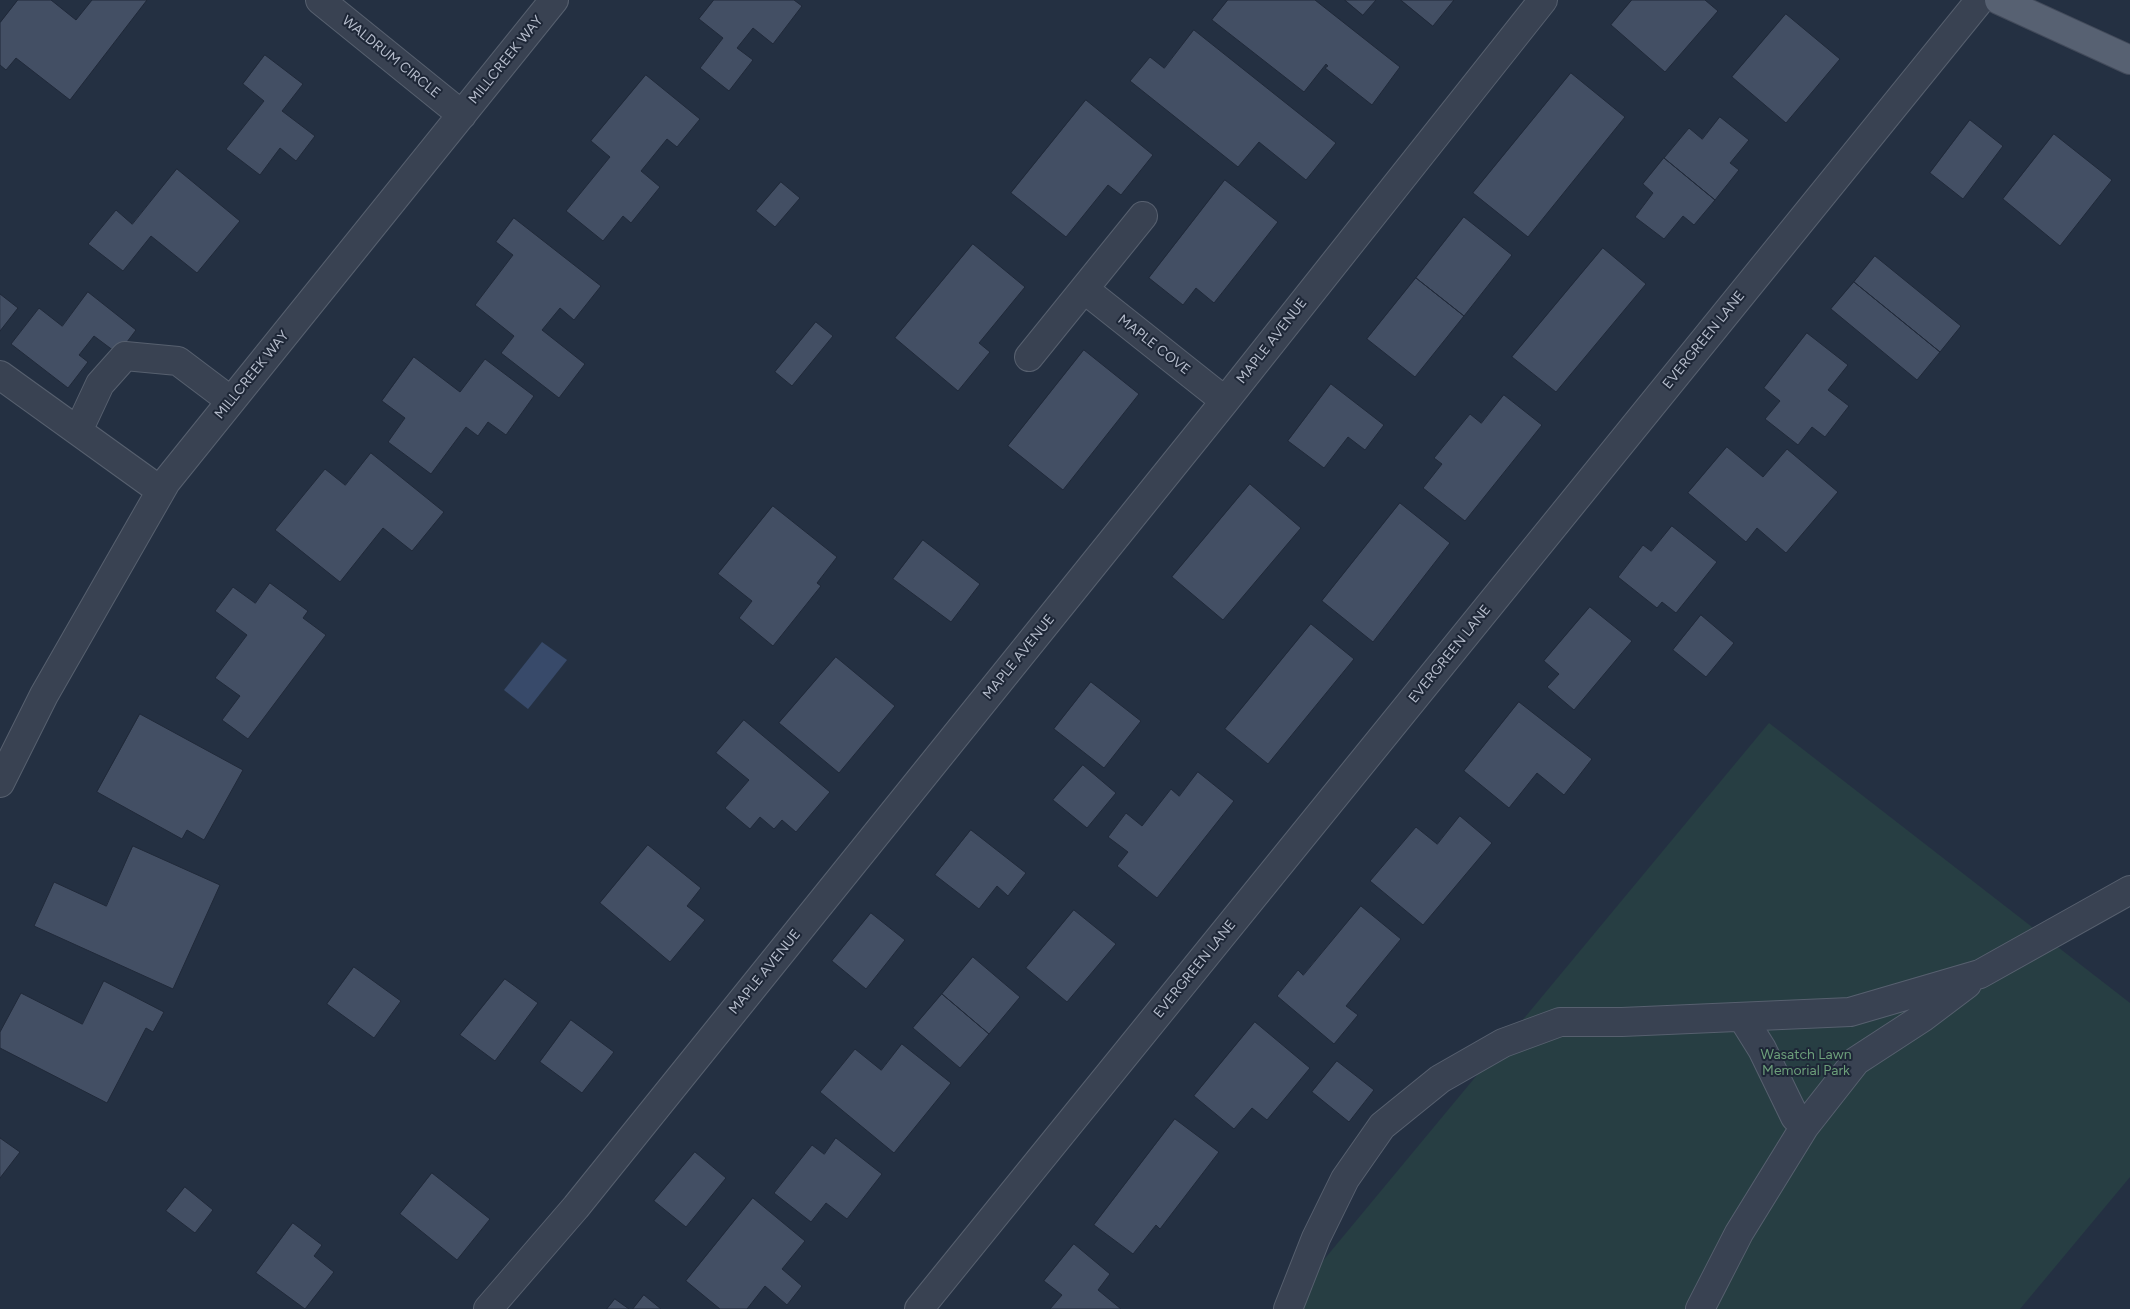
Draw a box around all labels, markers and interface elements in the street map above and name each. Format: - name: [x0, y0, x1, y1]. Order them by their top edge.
- street label: WALDRUM CIRCLE: [338, 12, 444, 102]
- street label: MILLCREEK WAY: [465, 13, 547, 107]
- street label: EVERGREEN LANE: [1659, 288, 1749, 392]
- street label: MAPLE AVENUE: [1233, 295, 1311, 387]
- street label: MAPLE COVE: [1114, 312, 1194, 378]
- street label: MILLCREEK WAY: [211, 328, 293, 422]
- street label: EVERGREEN LANE: [1405, 602, 1495, 706]
- street label: MAPLE AVENUE: [980, 611, 1058, 703]
- street label: EVERGREEN LANE: [1150, 917, 1240, 1021]
- street label: MAPLE AVENUE: [726, 926, 804, 1018]
- park label: Wasatch Lawn Memorial Park: [1761, 1047, 1851, 1080]

